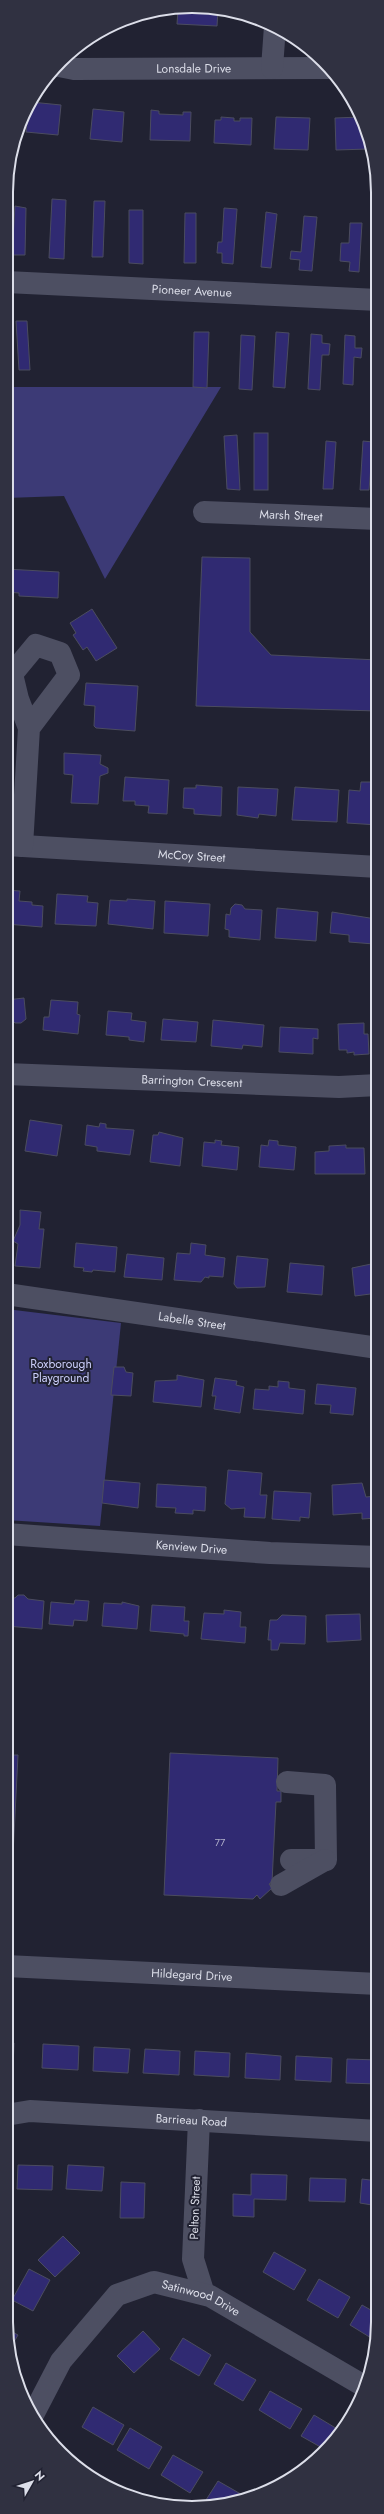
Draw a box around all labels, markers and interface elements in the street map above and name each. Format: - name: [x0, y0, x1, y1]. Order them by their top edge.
- street label: Lonsdale Drive: [156, 59, 231, 78]
- street label: Pioneer Avenue: [151, 280, 232, 302]
- street label: Marsh Street: [259, 505, 323, 526]
- street label: McCoy Street: [157, 845, 226, 867]
- street label: Barrington Crescent: [141, 1070, 243, 1092]
- street label: Labelle Street: [157, 1307, 227, 1335]
- park label: Roxborough Playground: [30, 1355, 92, 1387]
- street label: Kenview Drive: [155, 1536, 228, 1559]
- house number: 77: [215, 1835, 226, 1850]
- street label: Hildegard Drive: [151, 1964, 233, 1986]
- street label: Barrieau Road: [155, 2109, 228, 2131]
- street label: Pelton Street: [185, 2176, 205, 2240]
- street label: Satinwood Drive: [160, 2275, 243, 2321]
- north arrow: [12, 2462, 52, 2502]
- text: N: [31, 2467, 49, 2484]

